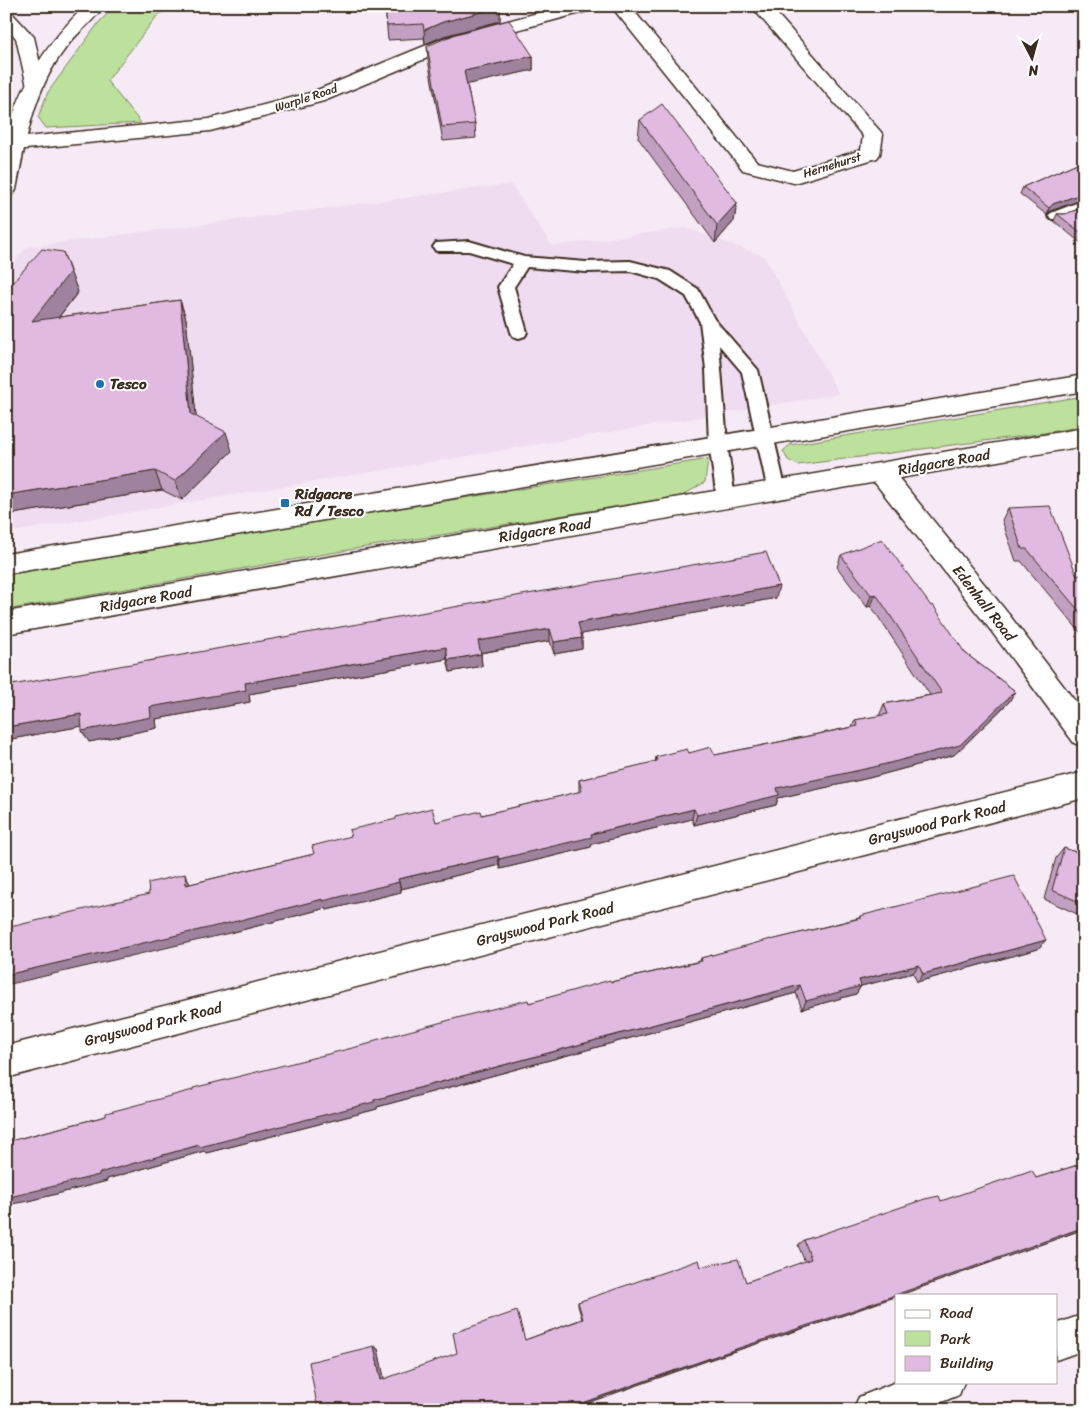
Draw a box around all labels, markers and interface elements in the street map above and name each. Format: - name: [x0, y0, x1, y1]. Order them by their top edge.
- north arrow: [1008, 32, 1058, 82]
- text: N: [1027, 57, 1040, 83]
- street label: Warple Road: [272, 77, 342, 118]
- street label: Hernehurst: [800, 145, 865, 184]
- place label: Tesco: [110, 371, 147, 397]
- marker: Tesco: [94, 378, 106, 390]
- street label: Ridgacre Road: [896, 441, 993, 483]
- place label: Ridgacre Rd / Tesco: [294, 481, 364, 524]
- marker: Ridgacre Rd / Tesco: [279, 497, 291, 509]
- street label: Ridgacre Road: [497, 510, 594, 550]
- street label: Edenhall Road: [945, 559, 1023, 648]
- street label: Ridgacre Road: [98, 578, 195, 620]
- street label: Grayswood Park Road: [865, 793, 1010, 853]
- street label: Grayswood Park Road: [473, 894, 618, 954]
- street label: Grayswood Park Road: [81, 994, 226, 1054]
- legend: [895, 1294, 1058, 1384]
- text: Road: [940, 1300, 973, 1326]
- text: Park: [940, 1326, 971, 1352]
- text: Building: [940, 1350, 994, 1376]

